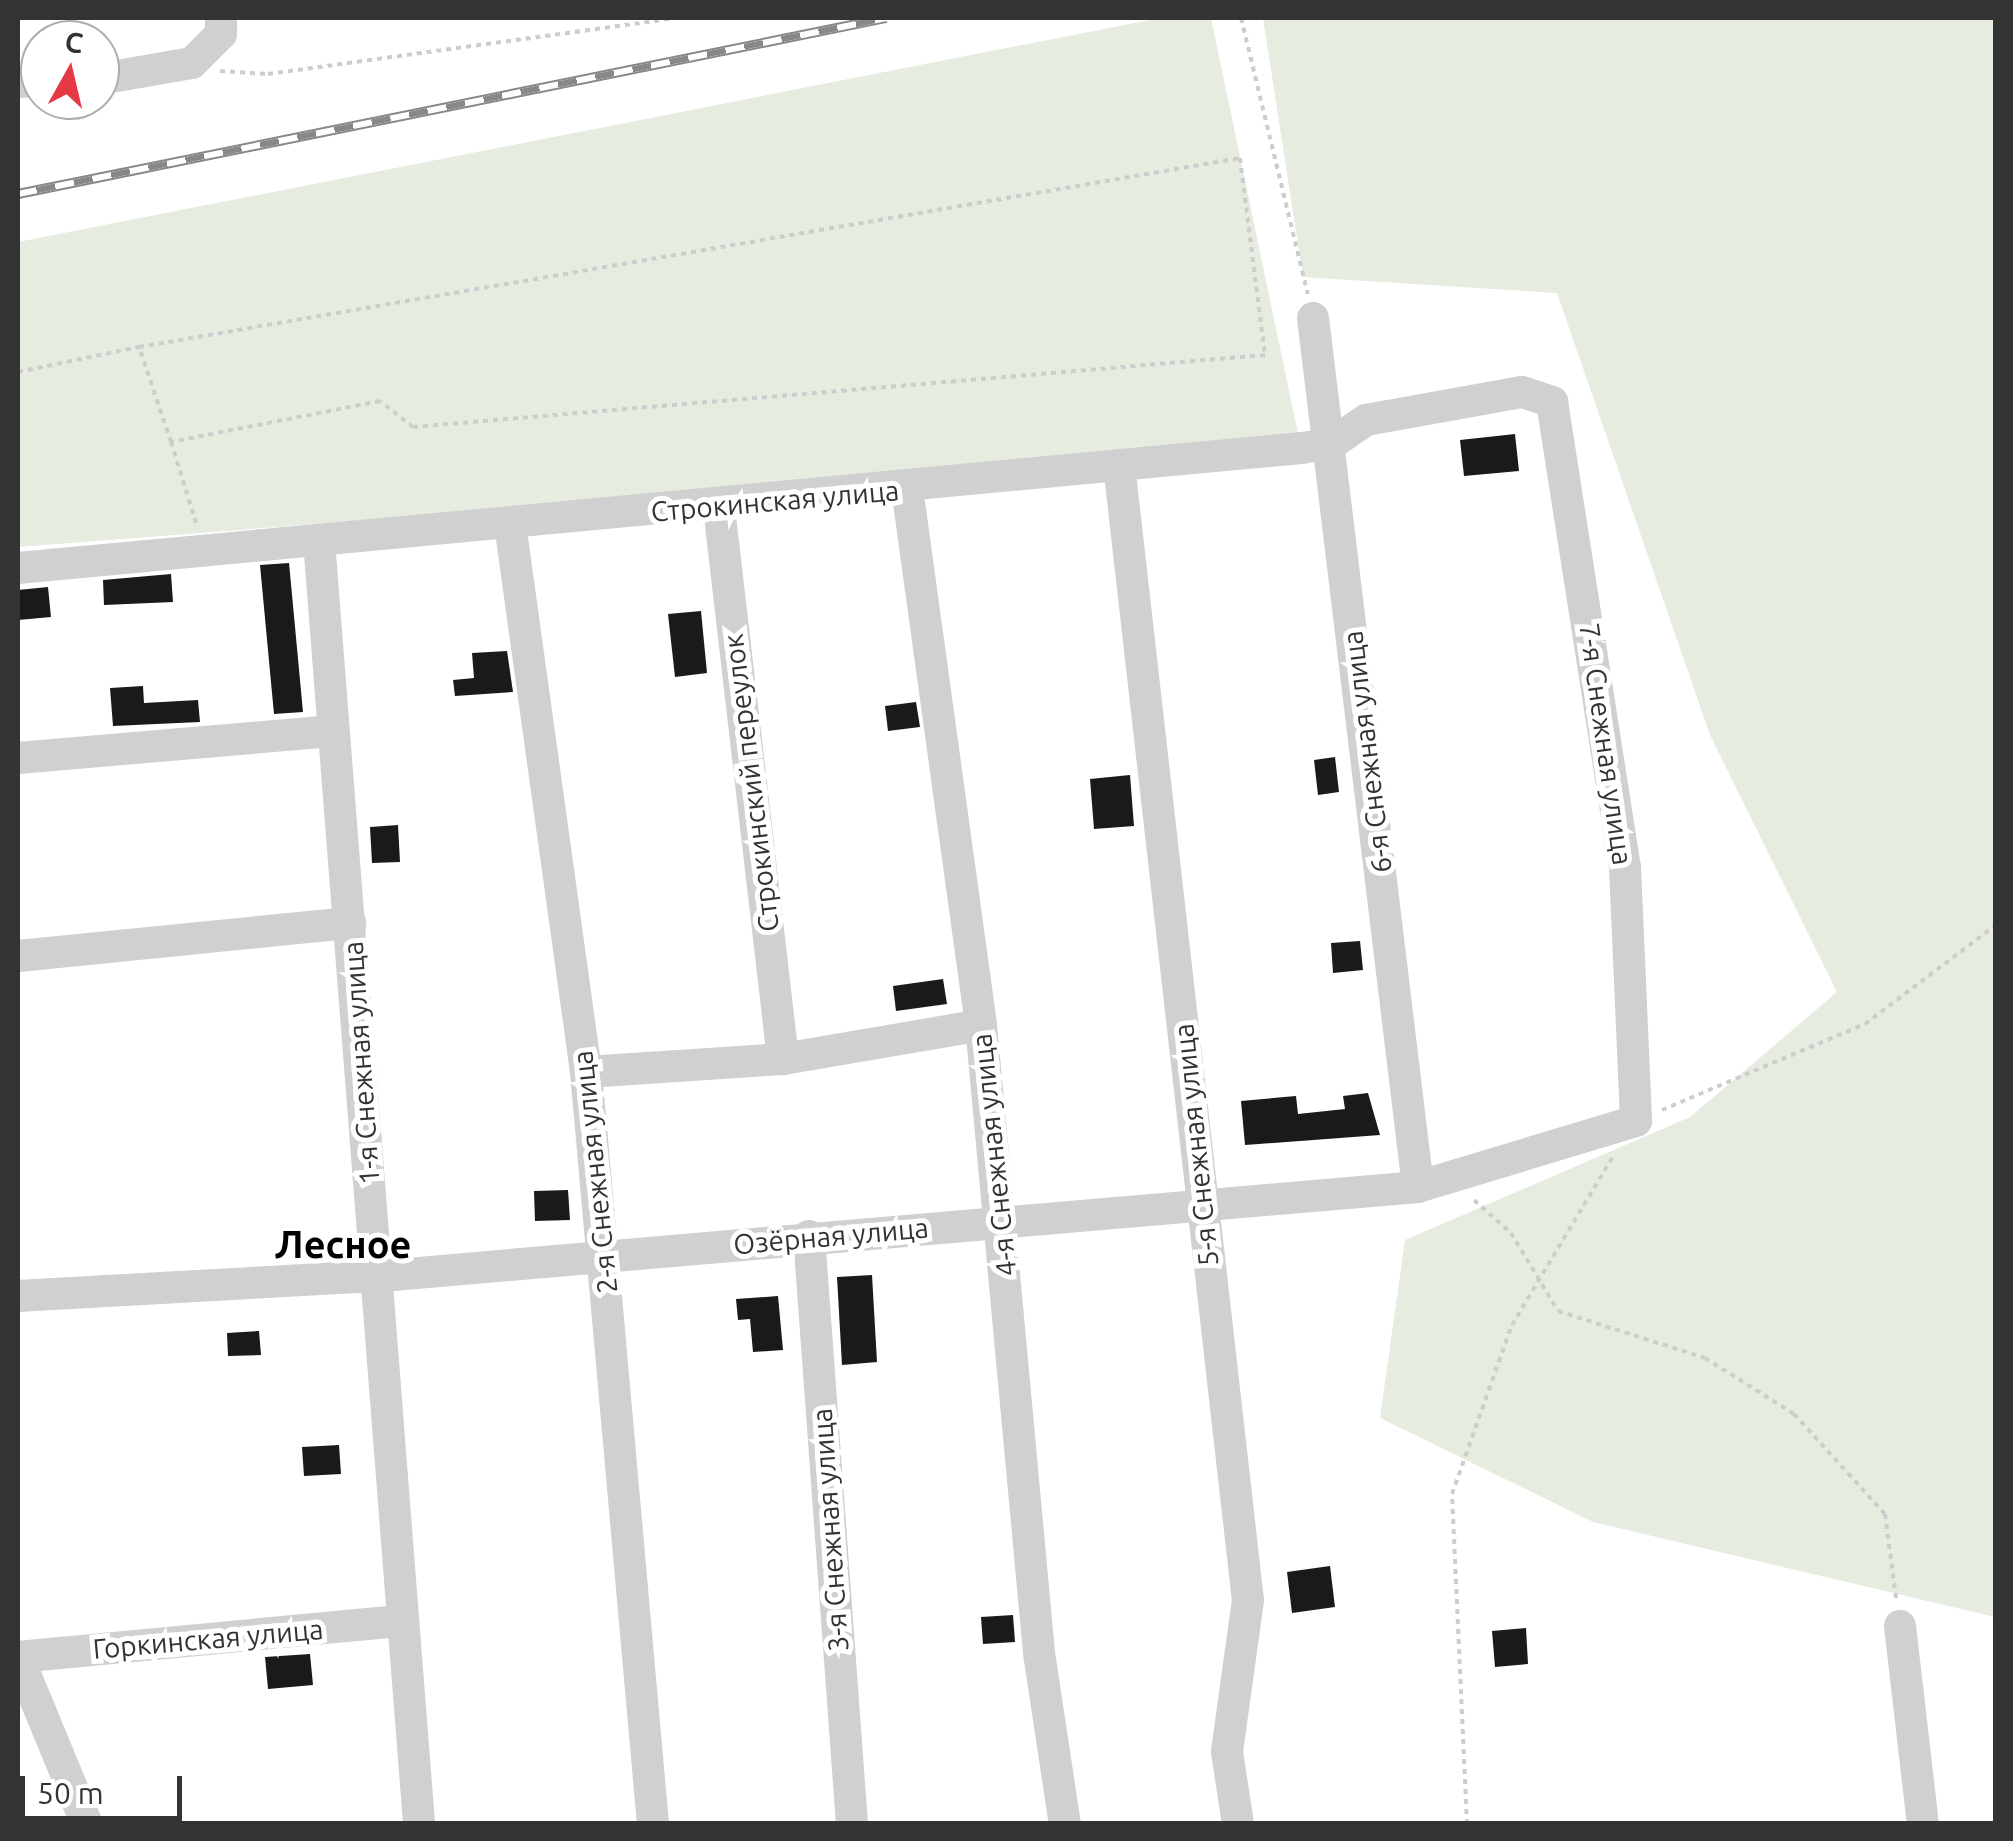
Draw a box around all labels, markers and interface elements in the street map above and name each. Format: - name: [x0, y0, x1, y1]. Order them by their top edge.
- north arrow: [20, 20, 120, 120]
- text: С: [63, 25, 85, 58]
- street label: Строкинская улица: [649, 473, 901, 529]
- street label: 7-я Снежная улица: [1572, 621, 1640, 867]
- street label: 6-я Снежная улица: [1335, 629, 1399, 875]
- street label: Строкинский переулок: [716, 632, 786, 934]
- street label: 1-я Снежная улица: [336, 940, 386, 1186]
- street label: 5-я Снежная улица: [1167, 1022, 1225, 1268]
- street label: 4-я Снежная улица: [965, 1032, 1023, 1278]
- street label: 2-я Снежная улица: [566, 1049, 624, 1295]
- street label: Озёрная улица: [732, 1211, 930, 1261]
- district label: Лесное: [275, 1222, 411, 1268]
- street label: 3-я Снежная улица: [805, 1407, 855, 1653]
- street label: Горкинская улица: [91, 1612, 325, 1666]
- scale bar: [25, 1756, 188, 1818]
- text: 50 m: [37, 1776, 104, 1810]

